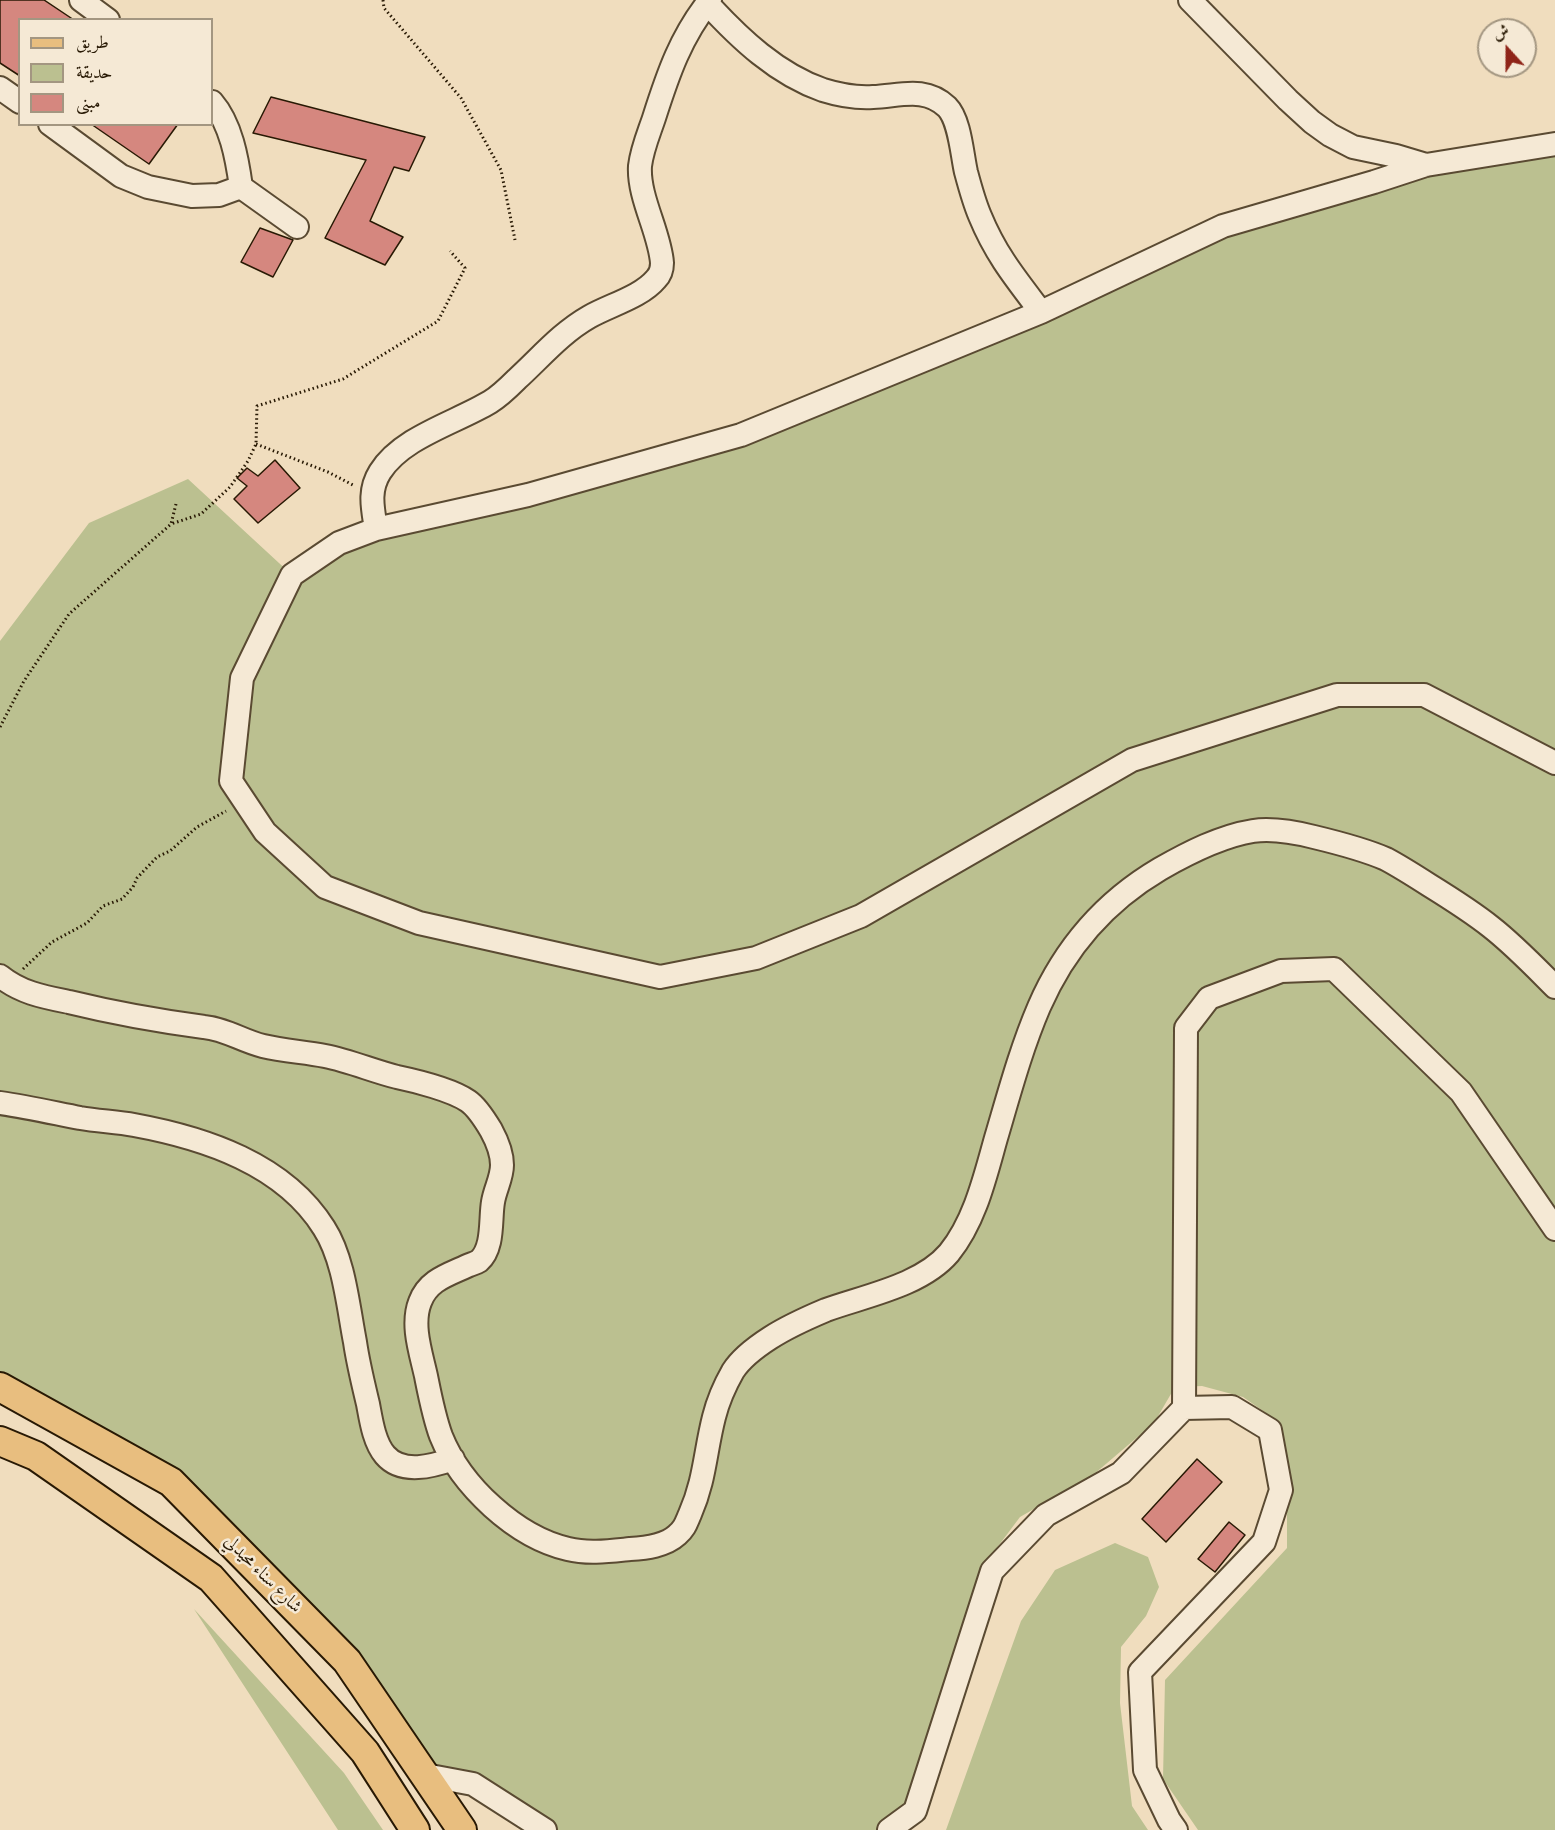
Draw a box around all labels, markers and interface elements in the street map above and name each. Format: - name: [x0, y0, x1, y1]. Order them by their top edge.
- legend: [18, 18, 213, 126]
- north arrow: [1477, 18, 1537, 78]
- text: ش: [1490, 21, 1512, 45]
- text: طريق: [76, 32, 109, 55]
- text: حديقة: [76, 62, 112, 85]
- text: مبنى: [76, 92, 101, 115]
- street label: شارع سناء محيدلي: [219, 1532, 305, 1618]

